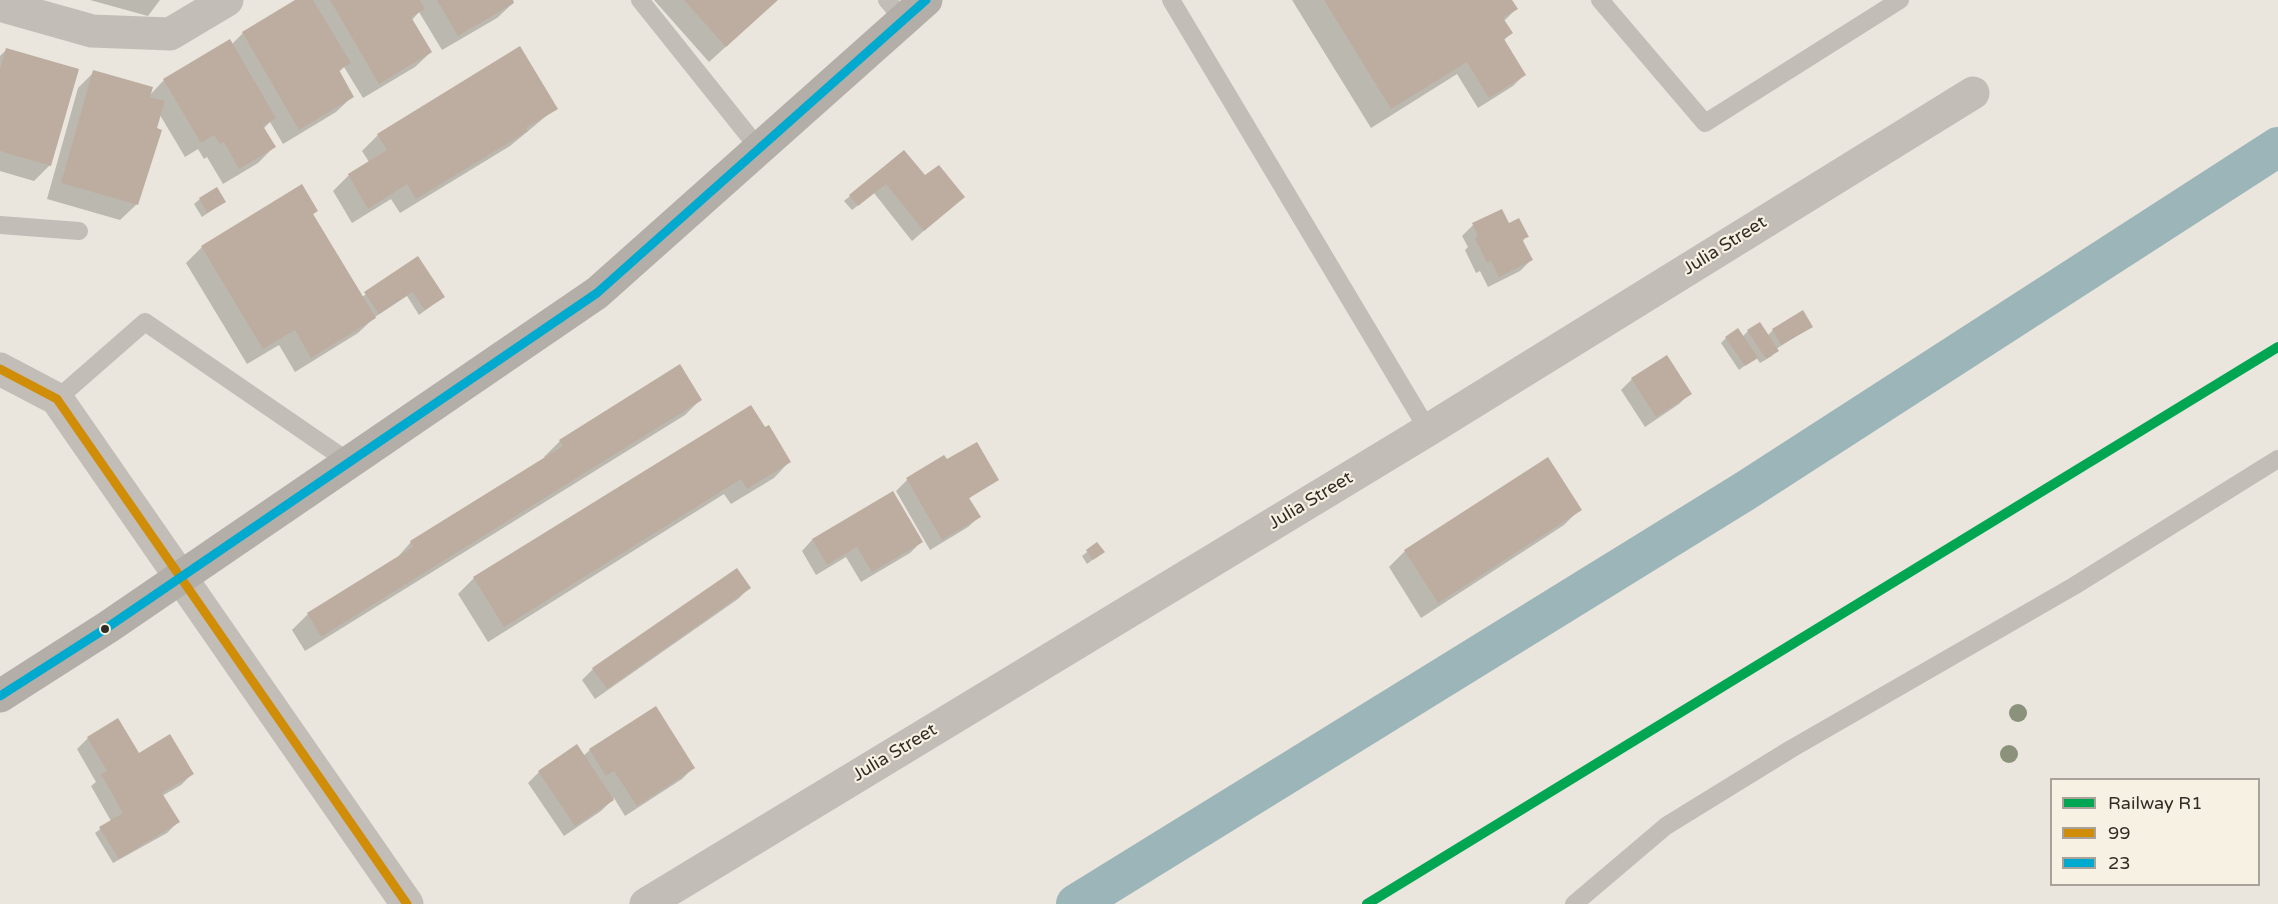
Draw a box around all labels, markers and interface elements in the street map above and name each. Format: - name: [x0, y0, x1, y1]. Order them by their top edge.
- street label: Julia Street: [1679, 212, 1771, 280]
- street label: Julia Street: [1265, 467, 1357, 535]
- unlabelled marker: [99, 623, 111, 635]
- street label: Julia Street: [849, 719, 941, 787]
- legend: [2050, 778, 2260, 886]
- text: Railway R1: [2108, 792, 2202, 814]
- text: 99: [2108, 822, 2131, 844]
- text: 23: [2108, 852, 2131, 874]

